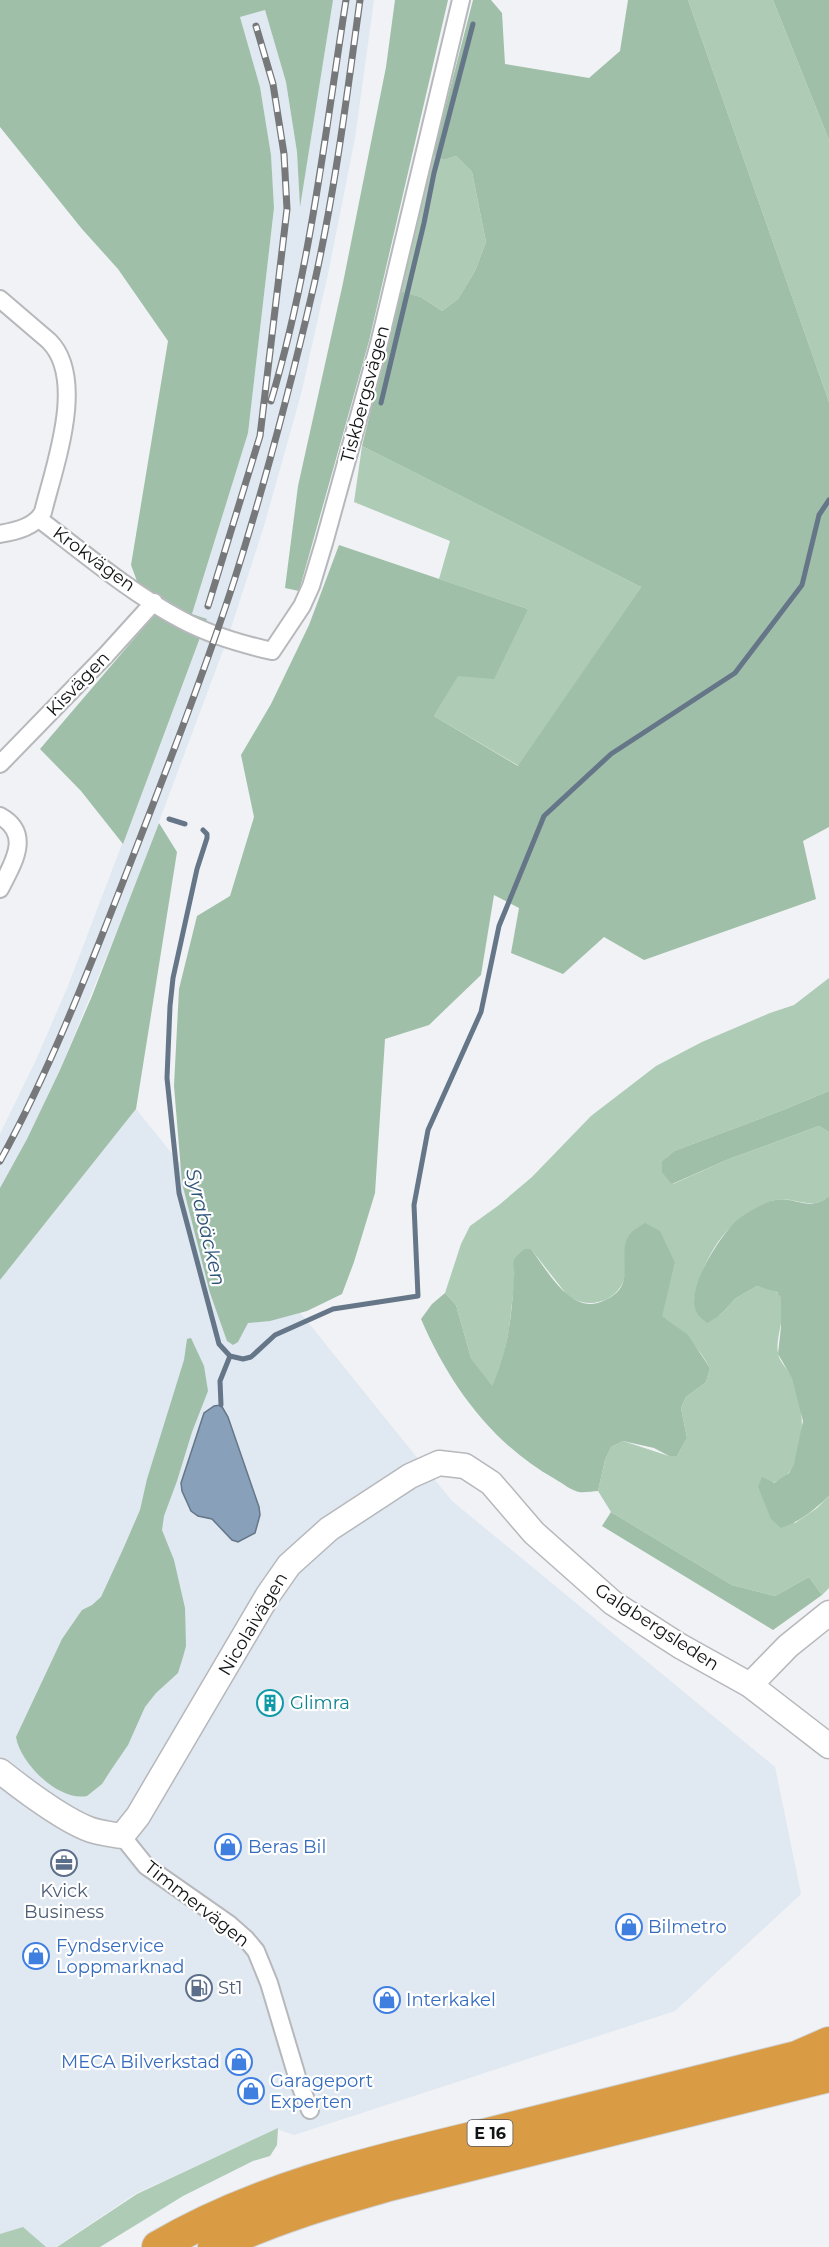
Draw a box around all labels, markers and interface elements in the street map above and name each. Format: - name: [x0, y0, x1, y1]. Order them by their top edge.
- street label: Tiskbergsvägen: [336, 323, 394, 465]
- street label: Krokvägen: [48, 522, 140, 596]
- street label: Kisvägen: [42, 647, 114, 721]
- water label: Syrabäcken: [181, 1166, 231, 1288]
- street label: Nicolaivägen: [214, 1568, 292, 1680]
- street label: Galgbergsleden: [591, 1579, 723, 1675]
- building icon: Glimra: [255, 1688, 285, 1718]
- place label: Glimra: [290, 1692, 350, 1714]
- shop icon: Beras Bil: [213, 1832, 243, 1862]
- place label: Beras Bil: [248, 1836, 326, 1858]
- office icon: Kvick Business: [49, 1848, 79, 1878]
- street label: Timmervägen: [140, 1856, 254, 1952]
- place label: Kvick Business: [24, 1880, 104, 1923]
- shop icon: Bilmetro: [614, 1912, 644, 1942]
- place label: Bilmetro: [648, 1916, 727, 1938]
- place label: Fyndservice Loppmarknad: [56, 1935, 185, 1978]
- shop icon: Fyndservice Loppmarknad: [21, 1941, 51, 1971]
- fuel station icon: St1: [184, 1973, 214, 2003]
- place label: St1: [218, 1977, 243, 1999]
- shop icon: Interkakel: [372, 1985, 402, 2015]
- place label: Interkakel: [406, 1989, 496, 2011]
- shop icon: MECA Bilverkstad: [224, 2047, 254, 2077]
- place label: MECA Bilverkstad: [61, 2051, 220, 2073]
- place label: Garageport Experten: [270, 2070, 373, 2113]
- shop icon: Garageport Experten: [236, 2076, 266, 2106]
- road number: E 16: [468, 2120, 512, 2146]

